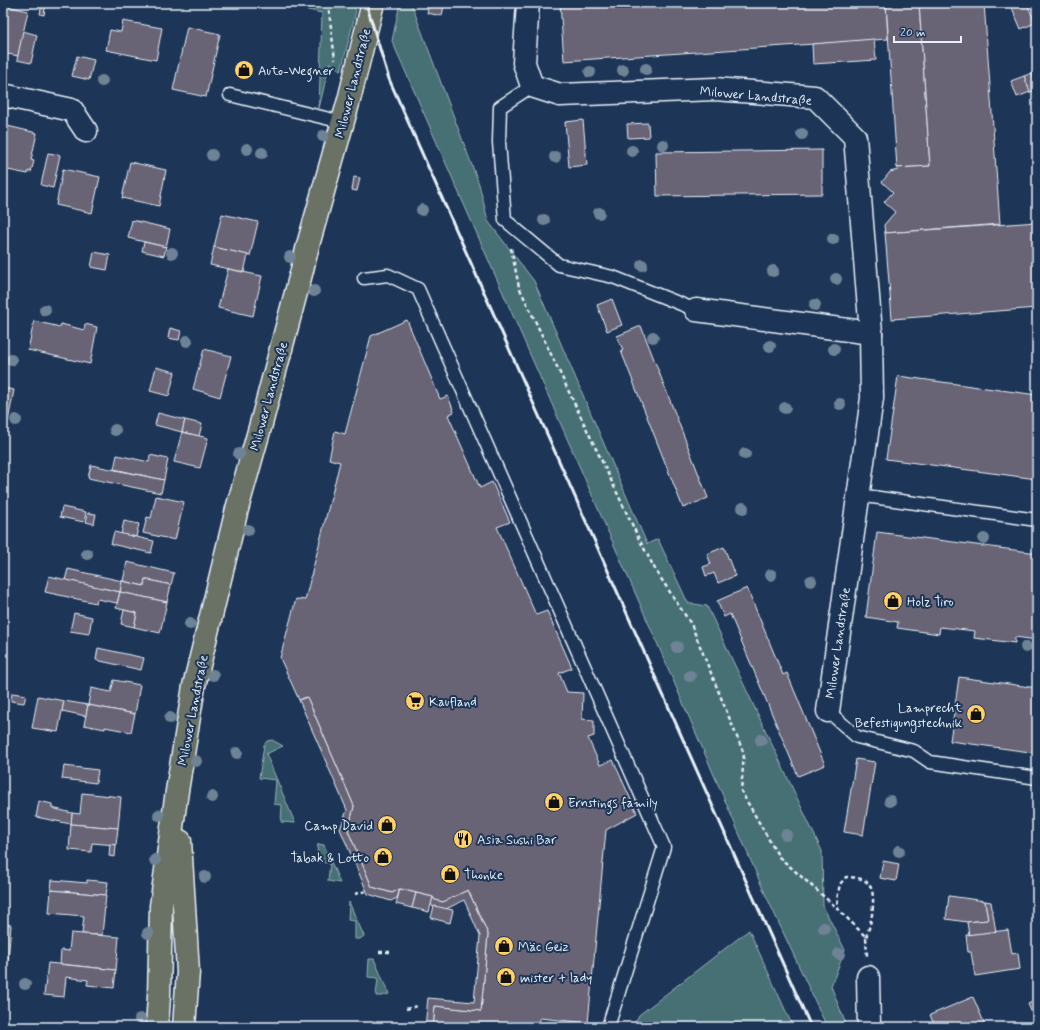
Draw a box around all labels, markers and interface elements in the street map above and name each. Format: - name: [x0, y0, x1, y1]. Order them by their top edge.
- scale bar: [894, 18, 961, 44]
- text: 20 m: [900, 25, 926, 41]
- street label: Milower Landstraße: [332, 27, 375, 140]
- shop icon: Auto-Wegner: [233, 59, 255, 81]
- place label: Auto-Wegner: [258, 63, 335, 82]
- street label: Milower Landstraße: [699, 83, 813, 110]
- street label: Milower Landstraße: [247, 340, 292, 453]
- street label: Milower Landstraße: [822, 586, 855, 700]
- shop icon: Holz Tiro: [882, 590, 904, 612]
- place label: Holz Tiro: [907, 594, 954, 611]
- street label: Milower Landstraße: [174, 653, 213, 767]
- supermarket icon: Kaufland: [404, 690, 426, 712]
- place label: Kaufland: [429, 694, 477, 711]
- place label: Lamprecht Befestigungstechnik: [855, 700, 963, 733]
- shop icon: Lamprecht Befestigungstechnik: [965, 703, 987, 725]
- shop icon: Ernstings family: [543, 791, 565, 813]
- place label: Ernstings family: [568, 795, 658, 814]
- shop icon: Camp David: [376, 814, 398, 836]
- place label: Camp David: [304, 818, 373, 835]
- restaurant icon: Asia Sushi Bar: [452, 828, 474, 850]
- place label: Asia Sushi Bar: [477, 832, 557, 849]
- shop icon: Tabak & Lotto: [372, 846, 394, 868]
- place label: Tabak & Lotto: [291, 850, 369, 867]
- shop icon: Thonke: [439, 863, 461, 885]
- place label: Thonke: [464, 867, 503, 884]
- shop icon: Mäc Geiz: [493, 935, 515, 957]
- place label: Mäc Geiz: [518, 939, 569, 956]
- shop icon: mister + lady: [495, 966, 517, 988]
- place label: mister + lady: [520, 970, 592, 987]

